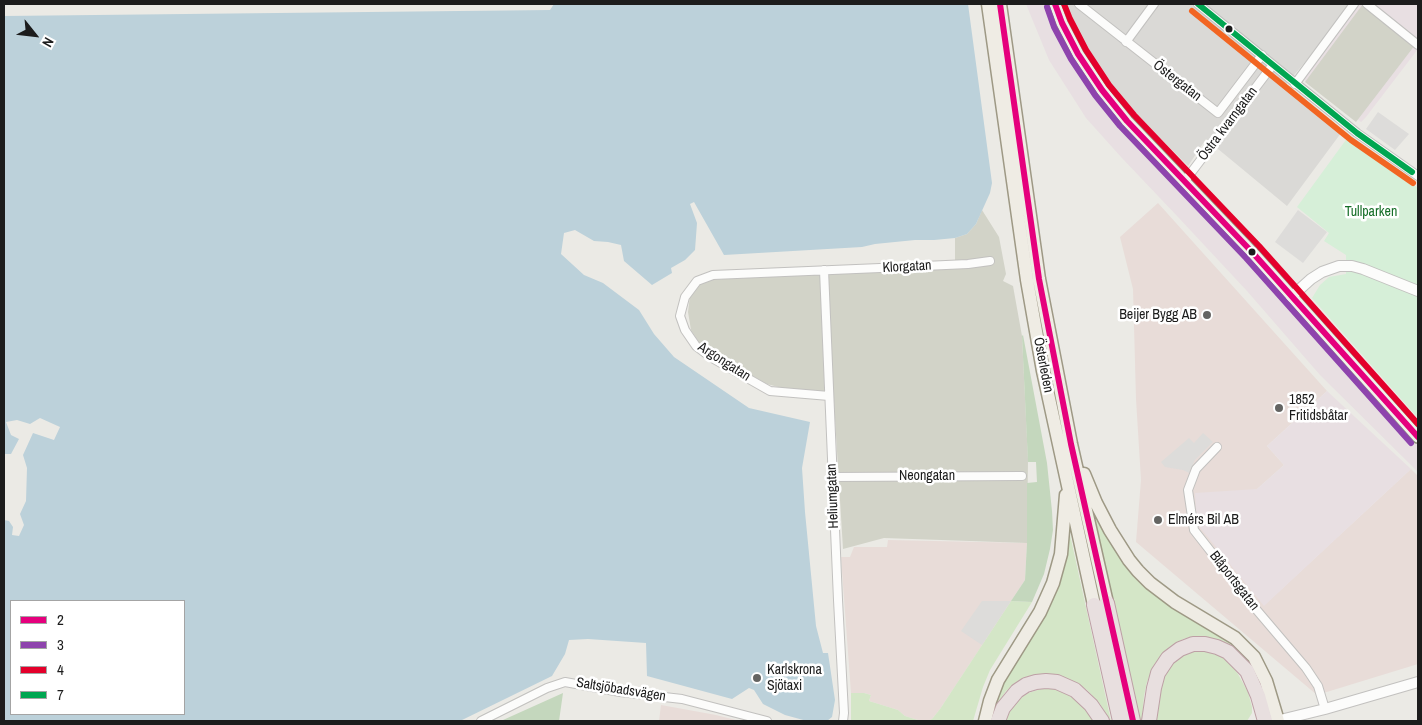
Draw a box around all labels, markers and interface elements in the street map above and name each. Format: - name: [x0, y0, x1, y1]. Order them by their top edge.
- north arrow: [10, 10, 60, 60]
- unlabelled marker: [1224, 24, 1234, 34]
- text: N: [38, 34, 58, 50]
- street label: Östergatan: [1149, 57, 1205, 105]
- street label: Östra kvarngatan: [1195, 84, 1261, 164]
- park label: Tullparken: [1345, 204, 1397, 220]
- unlabelled marker: [1247, 247, 1257, 257]
- street label: Klorgatan: [882, 257, 932, 277]
- place label: Beijer Bygg AB: [1119, 307, 1197, 323]
- marker: Beijer Bygg AB: [1201, 309, 1213, 321]
- street label: Österleden: [1029, 336, 1057, 394]
- street label: Argongatan: [695, 339, 753, 385]
- place label: 1852 Fritidsbåtar: [1289, 392, 1348, 424]
- marker: 1852 Fritidsbåtar: [1273, 402, 1285, 414]
- street label: Heliumgatan: [823, 463, 843, 529]
- street label: Neongatan: [899, 468, 955, 484]
- place label: Elmérs Bil AB: [1168, 512, 1239, 528]
- marker: Elmérs Bil AB: [1152, 514, 1164, 526]
- street label: Blåportsgatan: [1206, 548, 1262, 614]
- legend: [10, 600, 185, 715]
- text: 2: [57, 609, 64, 630]
- text: 3: [57, 634, 64, 655]
- text: 4: [57, 659, 64, 680]
- place label: Karlskrona Sjötaxi: [767, 662, 822, 694]
- marker: Karlskrona Sjötaxi: [751, 672, 763, 684]
- street label: Saltsjöbadsvägen: [575, 675, 667, 705]
- text: 7: [57, 684, 64, 705]

